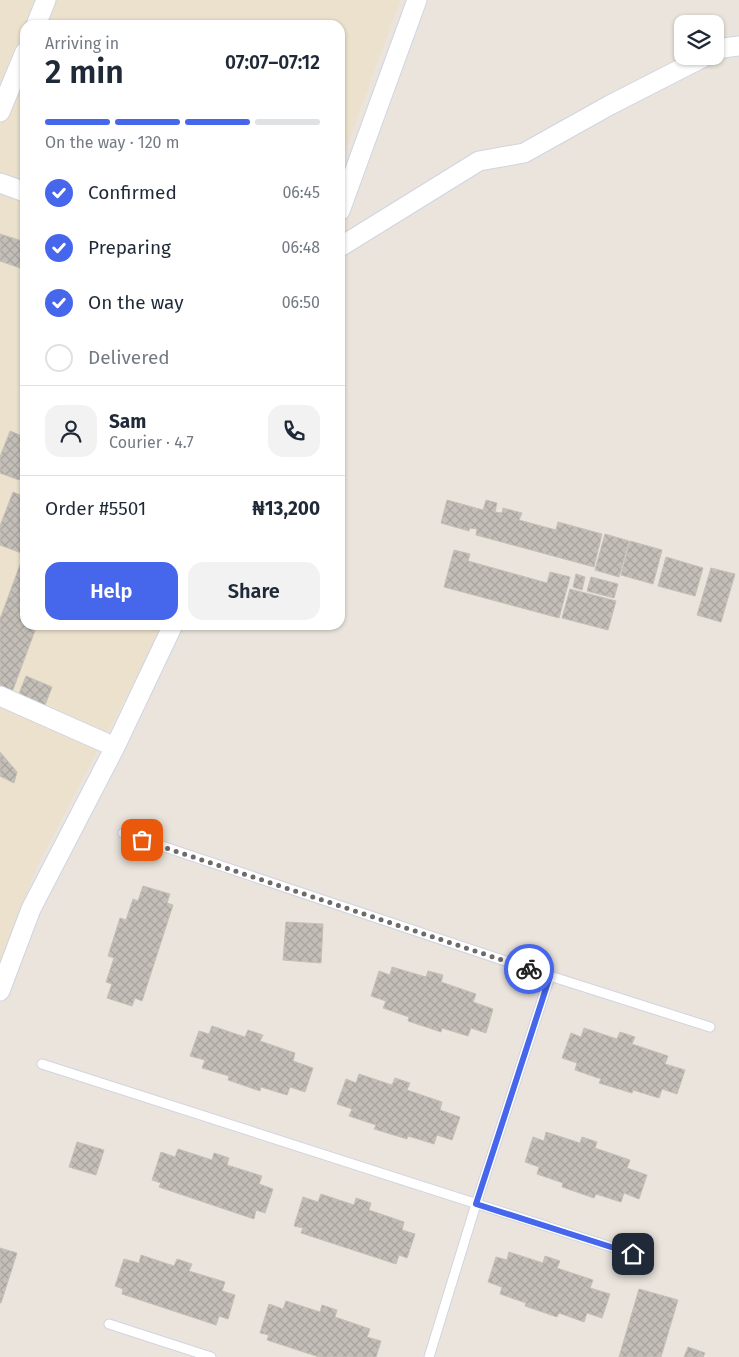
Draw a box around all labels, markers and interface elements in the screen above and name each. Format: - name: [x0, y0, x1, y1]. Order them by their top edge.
- map controls: [674, 15, 724, 65]
- button: layers: [674, 15, 724, 65]
- text: Arriving in: [45, 34, 119, 53]
- text: 07:07–07:12: [225, 51, 320, 74]
- text: 2 min: [45, 53, 124, 91]
- text: On the way · 120 m: [45, 133, 179, 152]
- icon: check: [45, 179, 73, 207]
- text: Confirmed: [88, 181, 177, 204]
- text: 06:45: [282, 183, 320, 202]
- icon: check: [45, 234, 73, 262]
- text: Preparing: [88, 236, 171, 259]
- text: 06:48: [281, 238, 320, 257]
- icon: check: [45, 289, 73, 317]
- text: On the way: [88, 291, 184, 314]
- text: 06:50: [282, 293, 320, 312]
- text: Delivered: [88, 346, 170, 369]
- button: person: [45, 405, 97, 457]
- button: phone: [268, 405, 320, 457]
- text: Sam: [109, 410, 146, 433]
- text: Courier · 4.7: [109, 433, 194, 452]
- text: Order #5501: [45, 497, 146, 520]
- text: ₦13,200: [252, 497, 320, 520]
- button: Help: [45, 562, 178, 620]
- button: Share: [188, 562, 320, 620]
- pin: [121, 819, 163, 861]
- icon: bag: [128, 826, 156, 854]
- courier: [504, 944, 554, 994]
- icon: bike: [515, 955, 543, 983]
- pin: [612, 1233, 654, 1275]
- icon: home: [619, 1240, 647, 1268]

